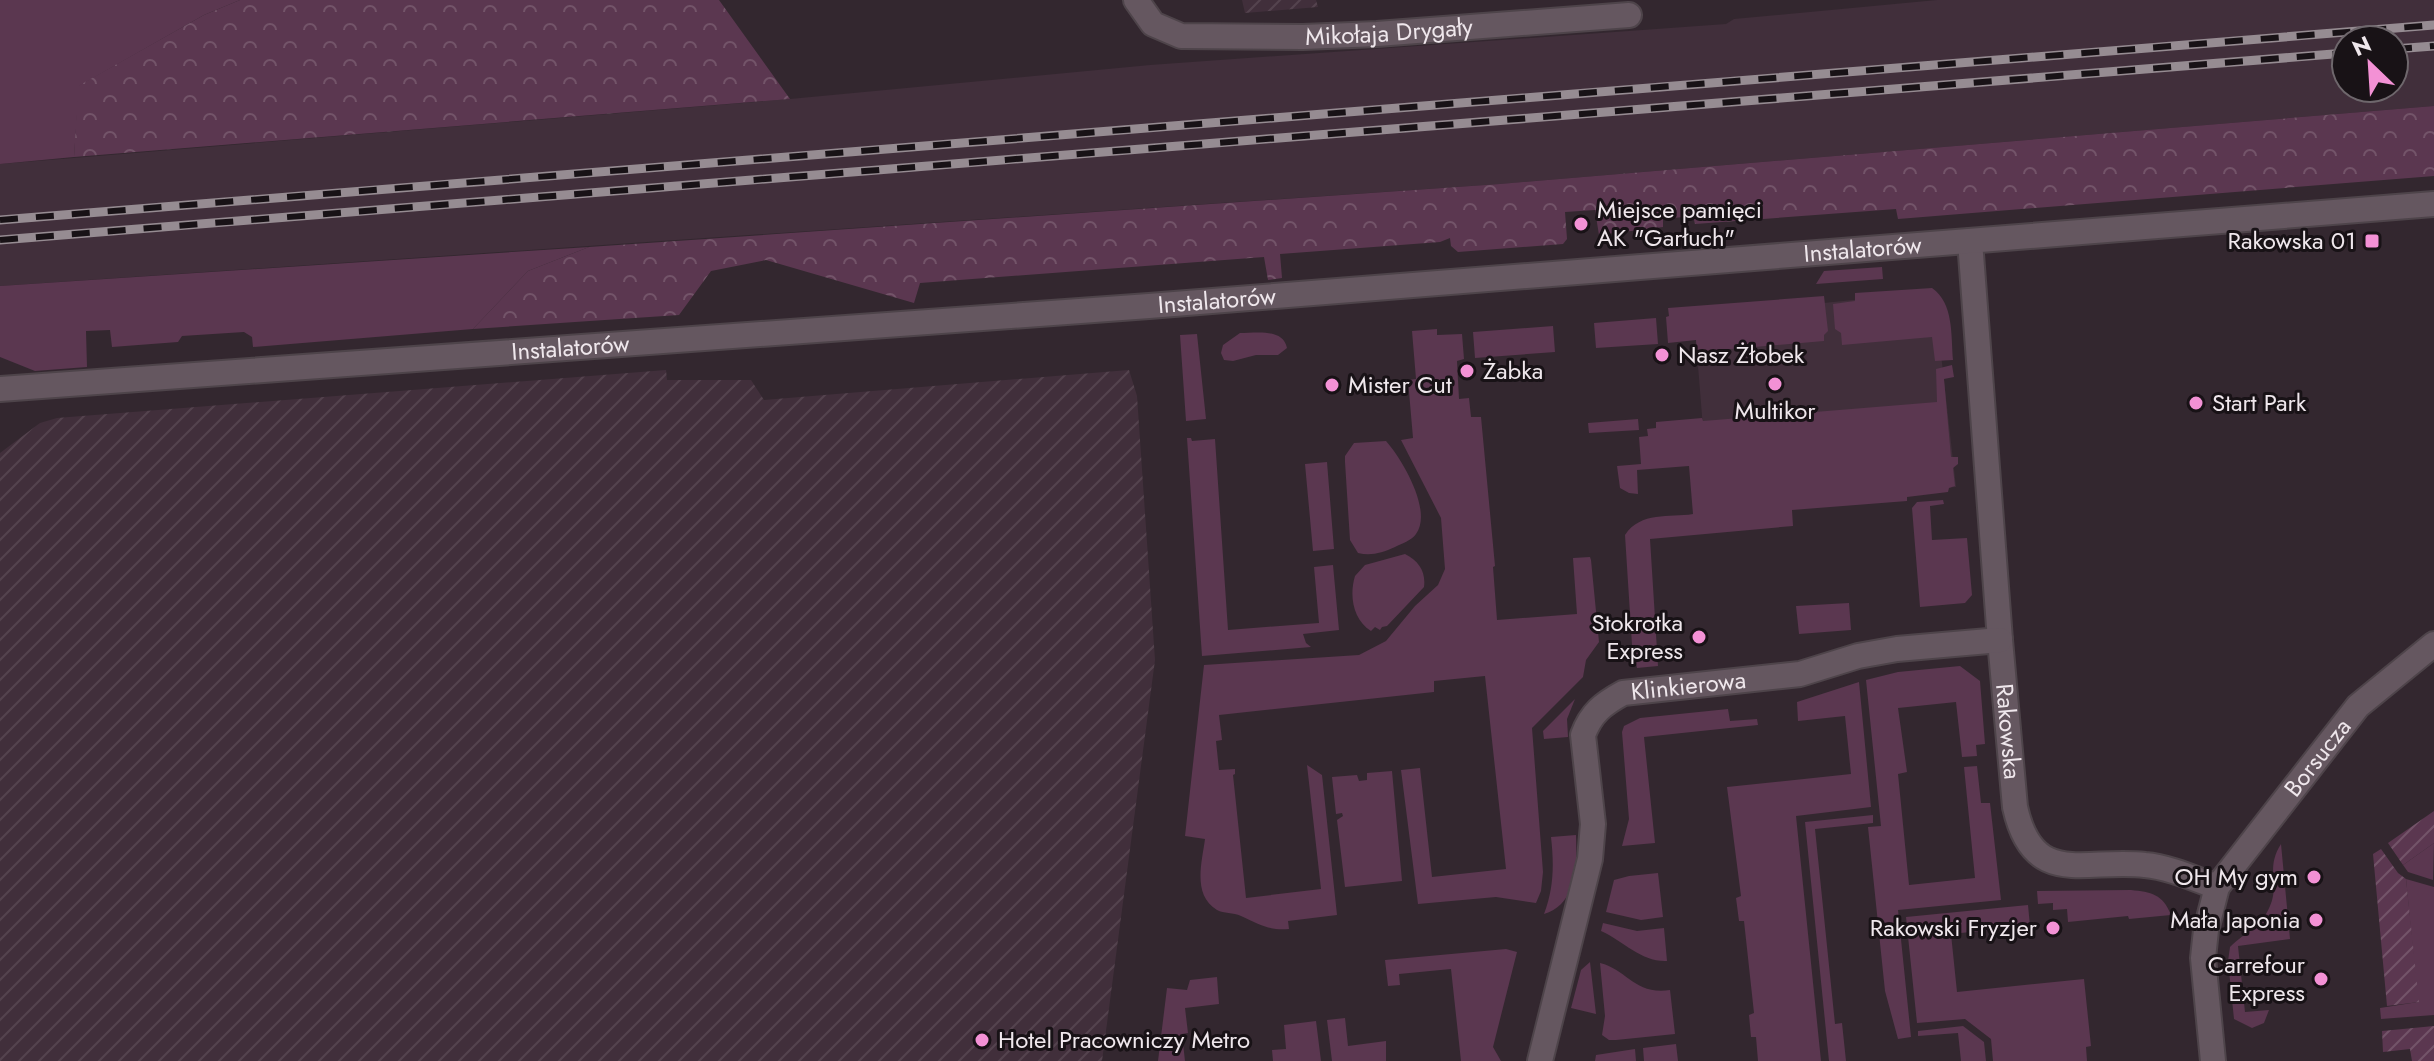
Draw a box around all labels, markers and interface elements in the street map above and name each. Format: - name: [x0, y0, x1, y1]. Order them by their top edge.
- street label: Mikołaja Drygały: [1305, 9, 1474, 54]
- north arrow: [2330, 24, 2410, 104]
- text: N: [2347, 28, 2376, 64]
- place label: Miejsce pamięci AK "Garłuch": [1597, 192, 1762, 255]
- marker: Miejsce pamięci AK "Garłuch": [1572, 215, 1590, 233]
- place label: Rakowska 01: [2228, 223, 2356, 258]
- street label: Instalatorów: [1802, 227, 1924, 271]
- marker: Rakowska 01: [2363, 232, 2381, 250]
- street label: Instalatorów: [1156, 278, 1278, 322]
- street label: Instalatorów: [510, 326, 631, 369]
- place label: Nasz Żłobek: [1678, 337, 1805, 372]
- marker: Nasz Żłobek: [1653, 346, 1671, 364]
- place label: Żabka: [1483, 353, 1543, 388]
- marker: Żabka: [1458, 362, 1476, 380]
- place label: Mister Cut: [1348, 367, 1452, 402]
- marker: Multikor: [1766, 375, 1784, 393]
- marker: Mister Cut: [1323, 376, 1341, 394]
- place label: Start Park: [2212, 385, 2307, 420]
- place label: Multikor: [1734, 393, 1816, 428]
- marker: Start Park: [2187, 394, 2205, 412]
- place label: Stokrotka Express: [1592, 605, 1683, 668]
- marker: Stokrotka Express: [1690, 628, 1708, 646]
- street label: Klinkierowa: [1629, 662, 1748, 709]
- street label: Rakowska: [1987, 682, 2030, 781]
- street label: Borsucza: [2276, 711, 2359, 804]
- place label: OH My gym: [2175, 859, 2298, 894]
- marker: OH My gym: [2305, 868, 2323, 886]
- place label: Mała Japonia: [2170, 902, 2300, 937]
- place label: Rakowski Fryzjer: [1870, 910, 2038, 945]
- marker: Mała Japonia: [2307, 911, 2325, 929]
- marker: Rakowski Fryzjer: [2044, 919, 2062, 937]
- place label: Carrefour Express: [2208, 947, 2306, 1010]
- marker: Carrefour Express: [2312, 970, 2330, 988]
- place label: Hotel Pracowniczy Metro: [998, 1022, 1250, 1057]
- marker: Hotel Pracowniczy Metro: [973, 1031, 991, 1049]

